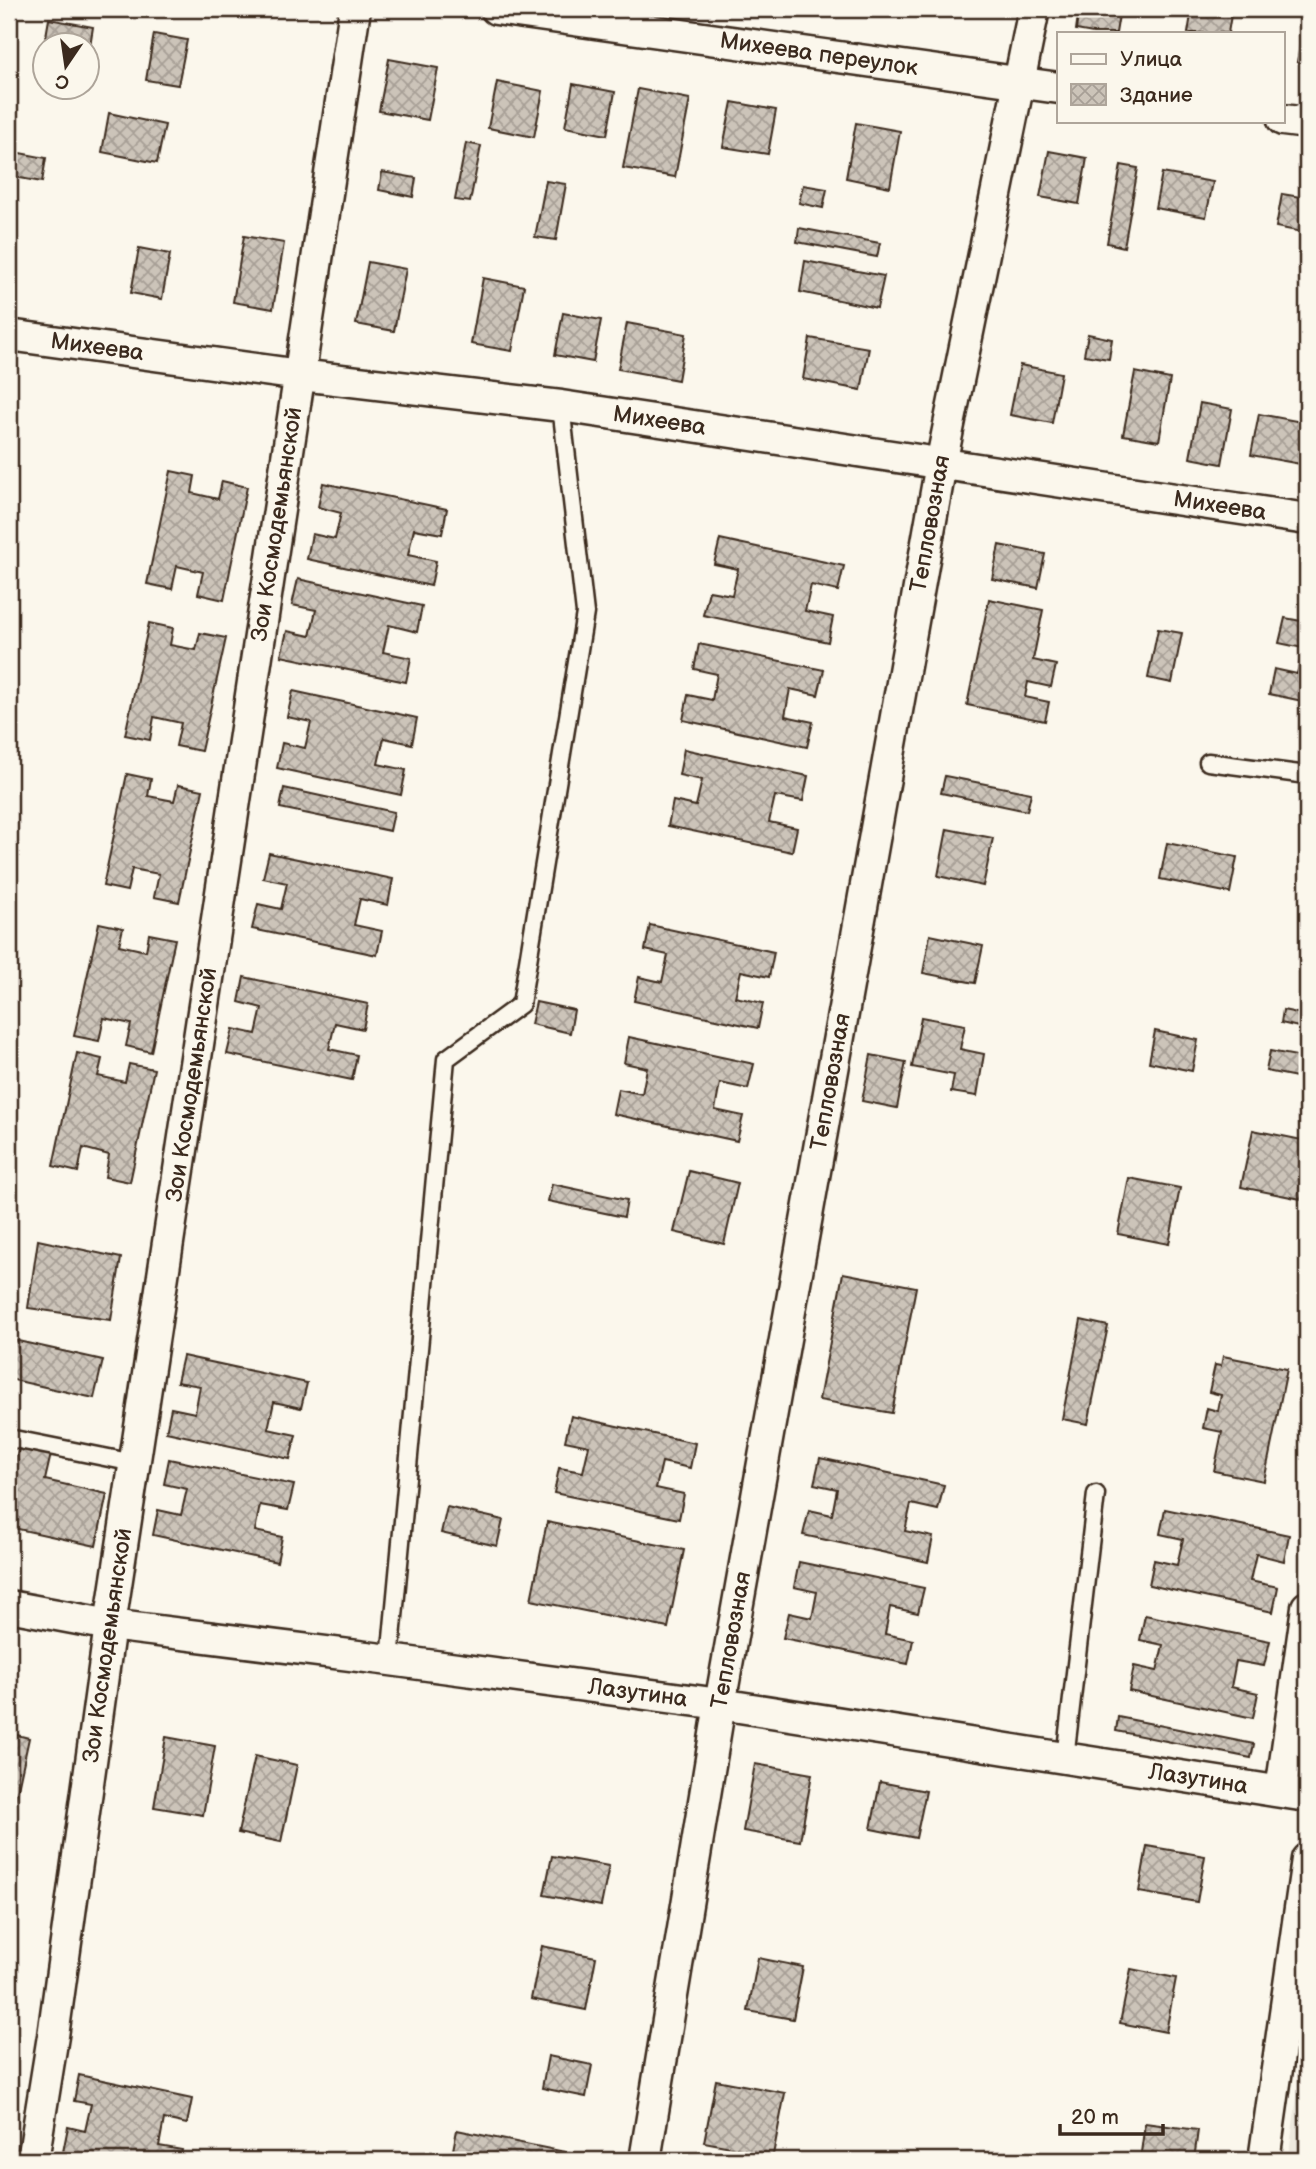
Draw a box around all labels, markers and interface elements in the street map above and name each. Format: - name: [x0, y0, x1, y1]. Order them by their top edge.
- street label: Михеева переулок: [718, 27, 920, 82]
- north arrow: [32, 32, 102, 102]
- legend: [1057, 32, 1284, 122]
- text: Улица: [1120, 47, 1183, 72]
- text: С: [53, 68, 72, 94]
- text: Здание: [1120, 83, 1193, 108]
- street label: Михеева: [49, 327, 146, 367]
- street label: Михеева: [611, 400, 708, 442]
- street label: Зои Космодемьянской: [245, 405, 308, 643]
- street label: Тепловозная: [904, 453, 956, 595]
- street label: Михеева: [1171, 485, 1269, 527]
- street label: Зои Космодемьянской: [160, 966, 223, 1204]
- street label: Тепловозная: [805, 1011, 857, 1153]
- street label: Зои Космодемьянской: [77, 1526, 139, 1765]
- street label: Тепловозная: [705, 1569, 757, 1711]
- street label: Лазутина: [585, 1672, 690, 1714]
- street label: Лазутина: [1146, 1757, 1250, 1801]
- scale bar: [1060, 2092, 1164, 2136]
- text: 20 m: [1071, 2105, 1119, 2130]

